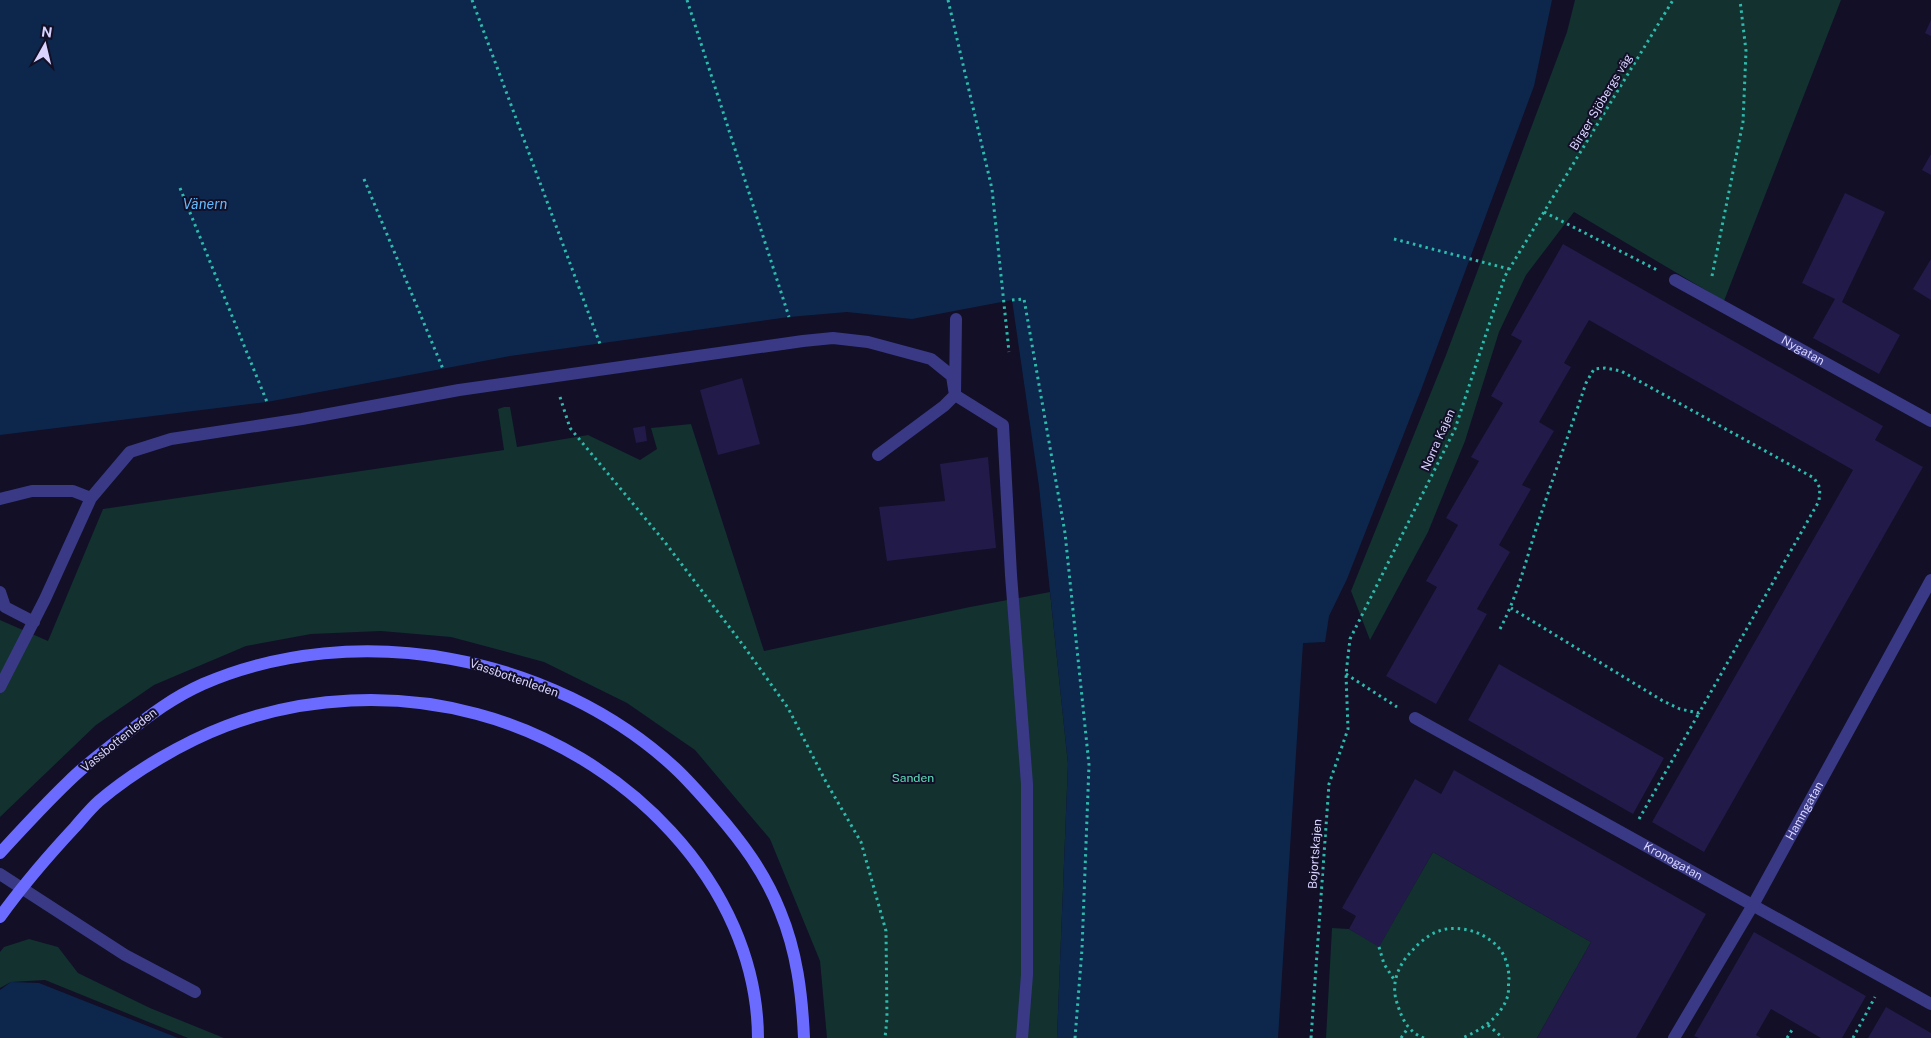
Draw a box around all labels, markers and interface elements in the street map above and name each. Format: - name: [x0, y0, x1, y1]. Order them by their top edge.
- north arrow: [20, 20, 70, 70]
- text: N: [40, 23, 53, 41]
- street label: Birger Sjöbergs väg: [1567, 51, 1635, 153]
- water label: Vänern: [183, 196, 227, 212]
- street label: Nygatan: [1779, 333, 1827, 368]
- street label: Norra Kajen: [1418, 407, 1458, 473]
- street label: Vassbottenleden: [468, 656, 560, 700]
- street label: Vassbottenleden: [78, 705, 160, 775]
- park label: Sanden: [892, 771, 934, 785]
- street label: Hamngatan: [1783, 779, 1826, 843]
- street label: Bojortskajen: [1306, 818, 1324, 889]
- street label: Kronogatan: [1641, 839, 1705, 883]

